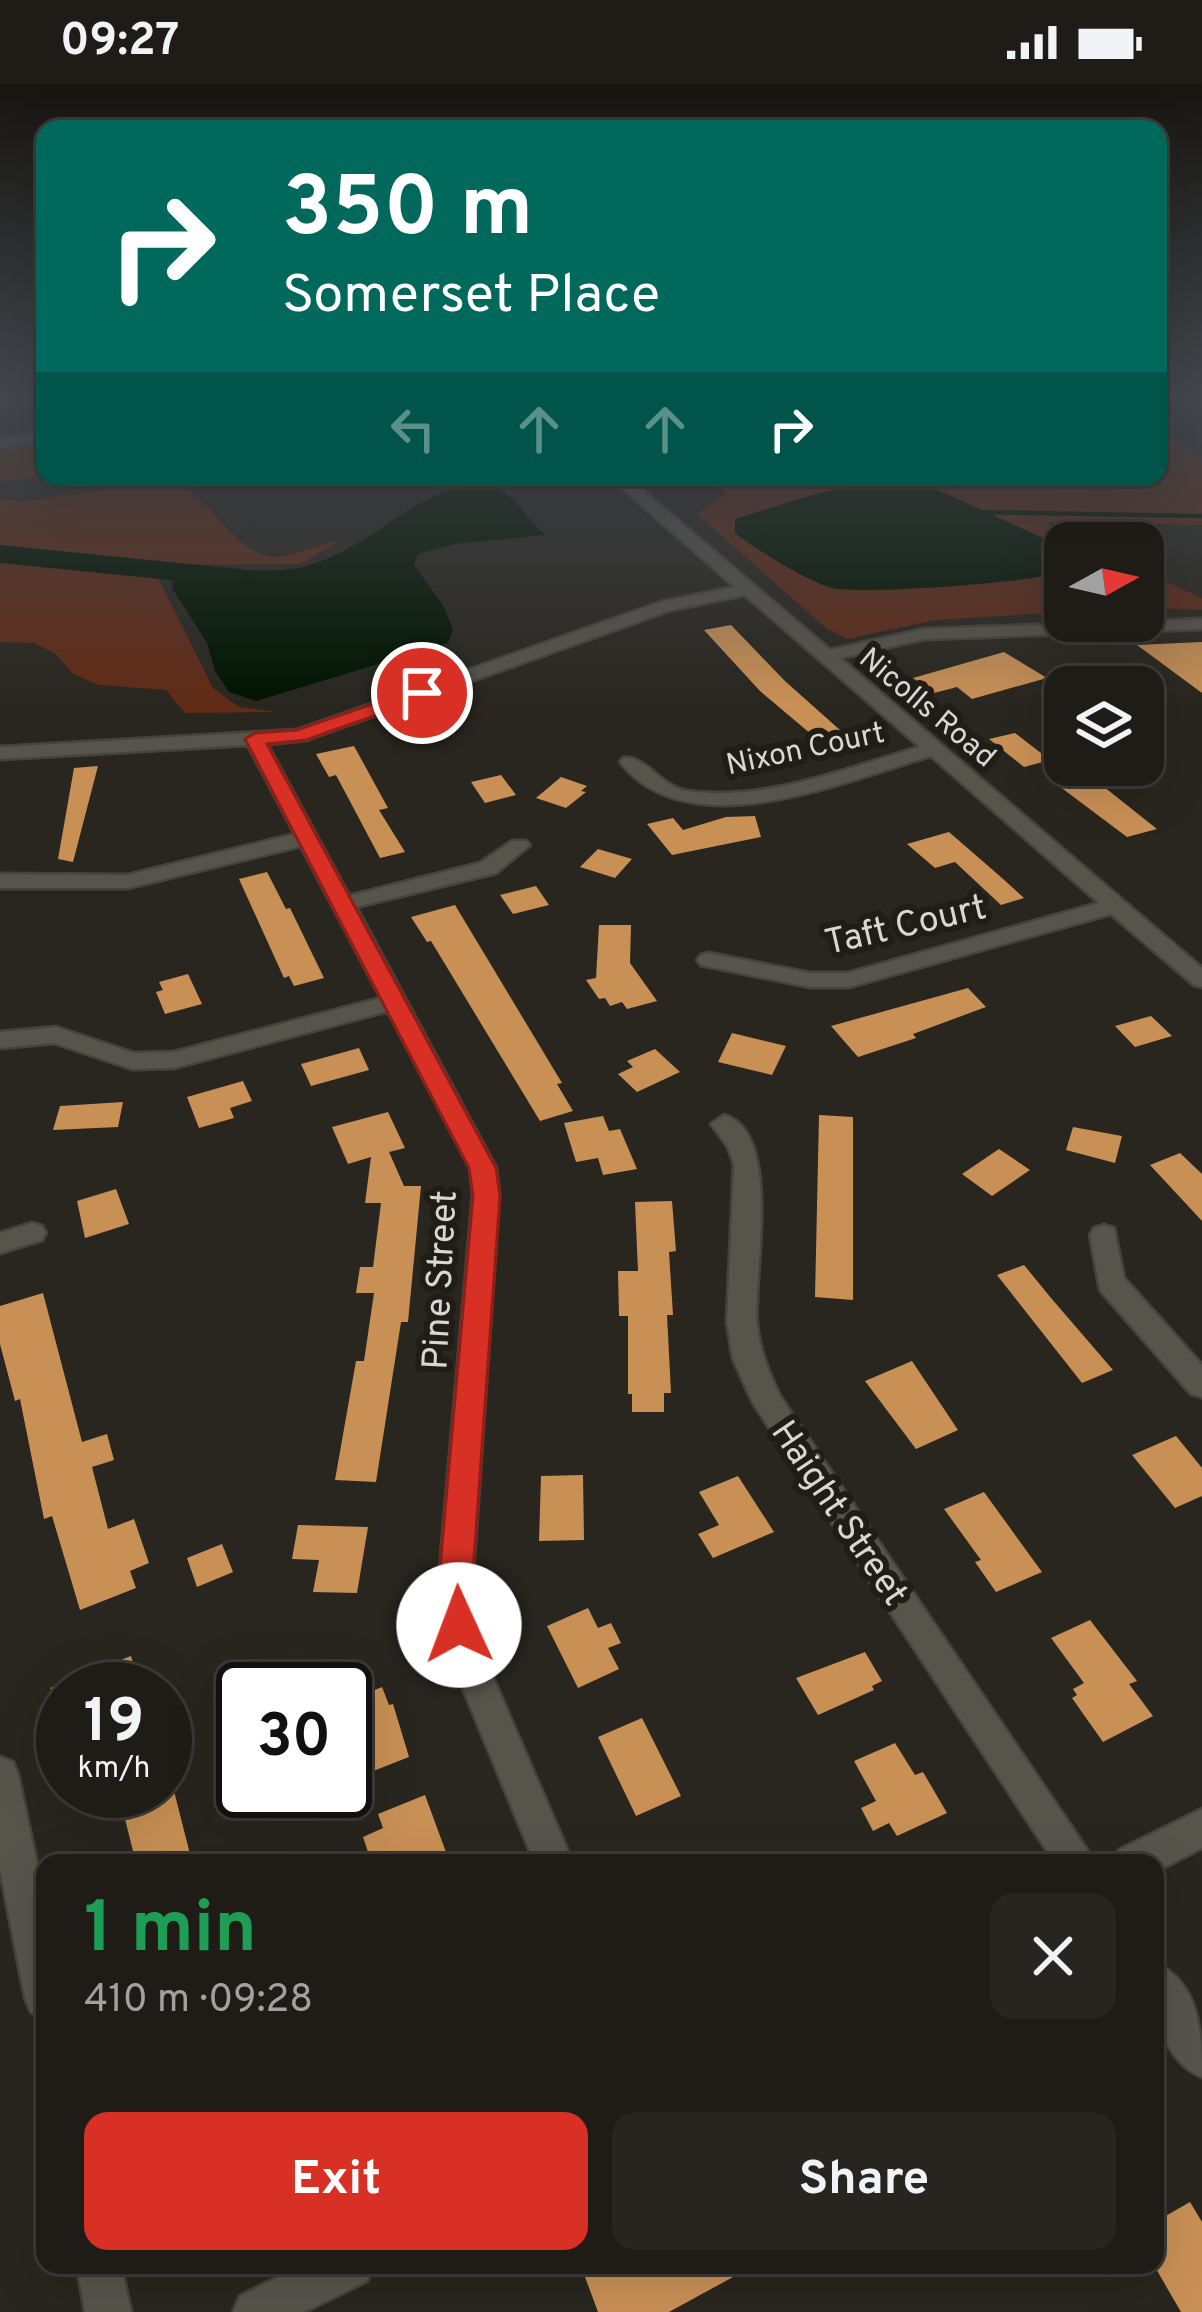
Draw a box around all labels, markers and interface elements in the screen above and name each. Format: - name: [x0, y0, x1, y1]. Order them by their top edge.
- text: 09:27: [60, 14, 179, 71]
- text: 350 m: [282, 159, 533, 265]
- icon: right: [84, 168, 240, 324]
- text: Somerset Place: [282, 263, 660, 332]
- icon: left: [380, 396, 446, 462]
- icon: ahead: [506, 396, 572, 462]
- icon: ahead: [632, 396, 698, 462]
- icon: right: [758, 396, 824, 462]
- north arrow: [1044, 522, 1164, 642]
- map controls: [1044, 522, 1164, 786]
- street label: Nicolls Road: [850, 641, 1002, 777]
- pin: [371, 642, 473, 744]
- icon: arrive: [389, 660, 455, 726]
- button: layers: [1044, 666, 1164, 786]
- street label: Nixon Court: [723, 716, 888, 785]
- street label: Taft Court: [821, 886, 991, 968]
- street label: Pine Street: [414, 1189, 470, 1371]
- street label: Haight Street: [759, 1413, 916, 1616]
- position arrow: [396, 1562, 522, 1688]
- speed limit sign: 30: [216, 1662, 372, 1818]
- text: 19: [84, 1687, 144, 1763]
- text: km/h: [78, 1751, 150, 1788]
- text: 1 min: [84, 1886, 257, 1978]
- button: close: [990, 1893, 1116, 2019]
- text: 410 m · 09:28: [84, 1977, 313, 2026]
- button: Exit: [84, 2112, 588, 2250]
- button: Share: [612, 2112, 1116, 2250]

